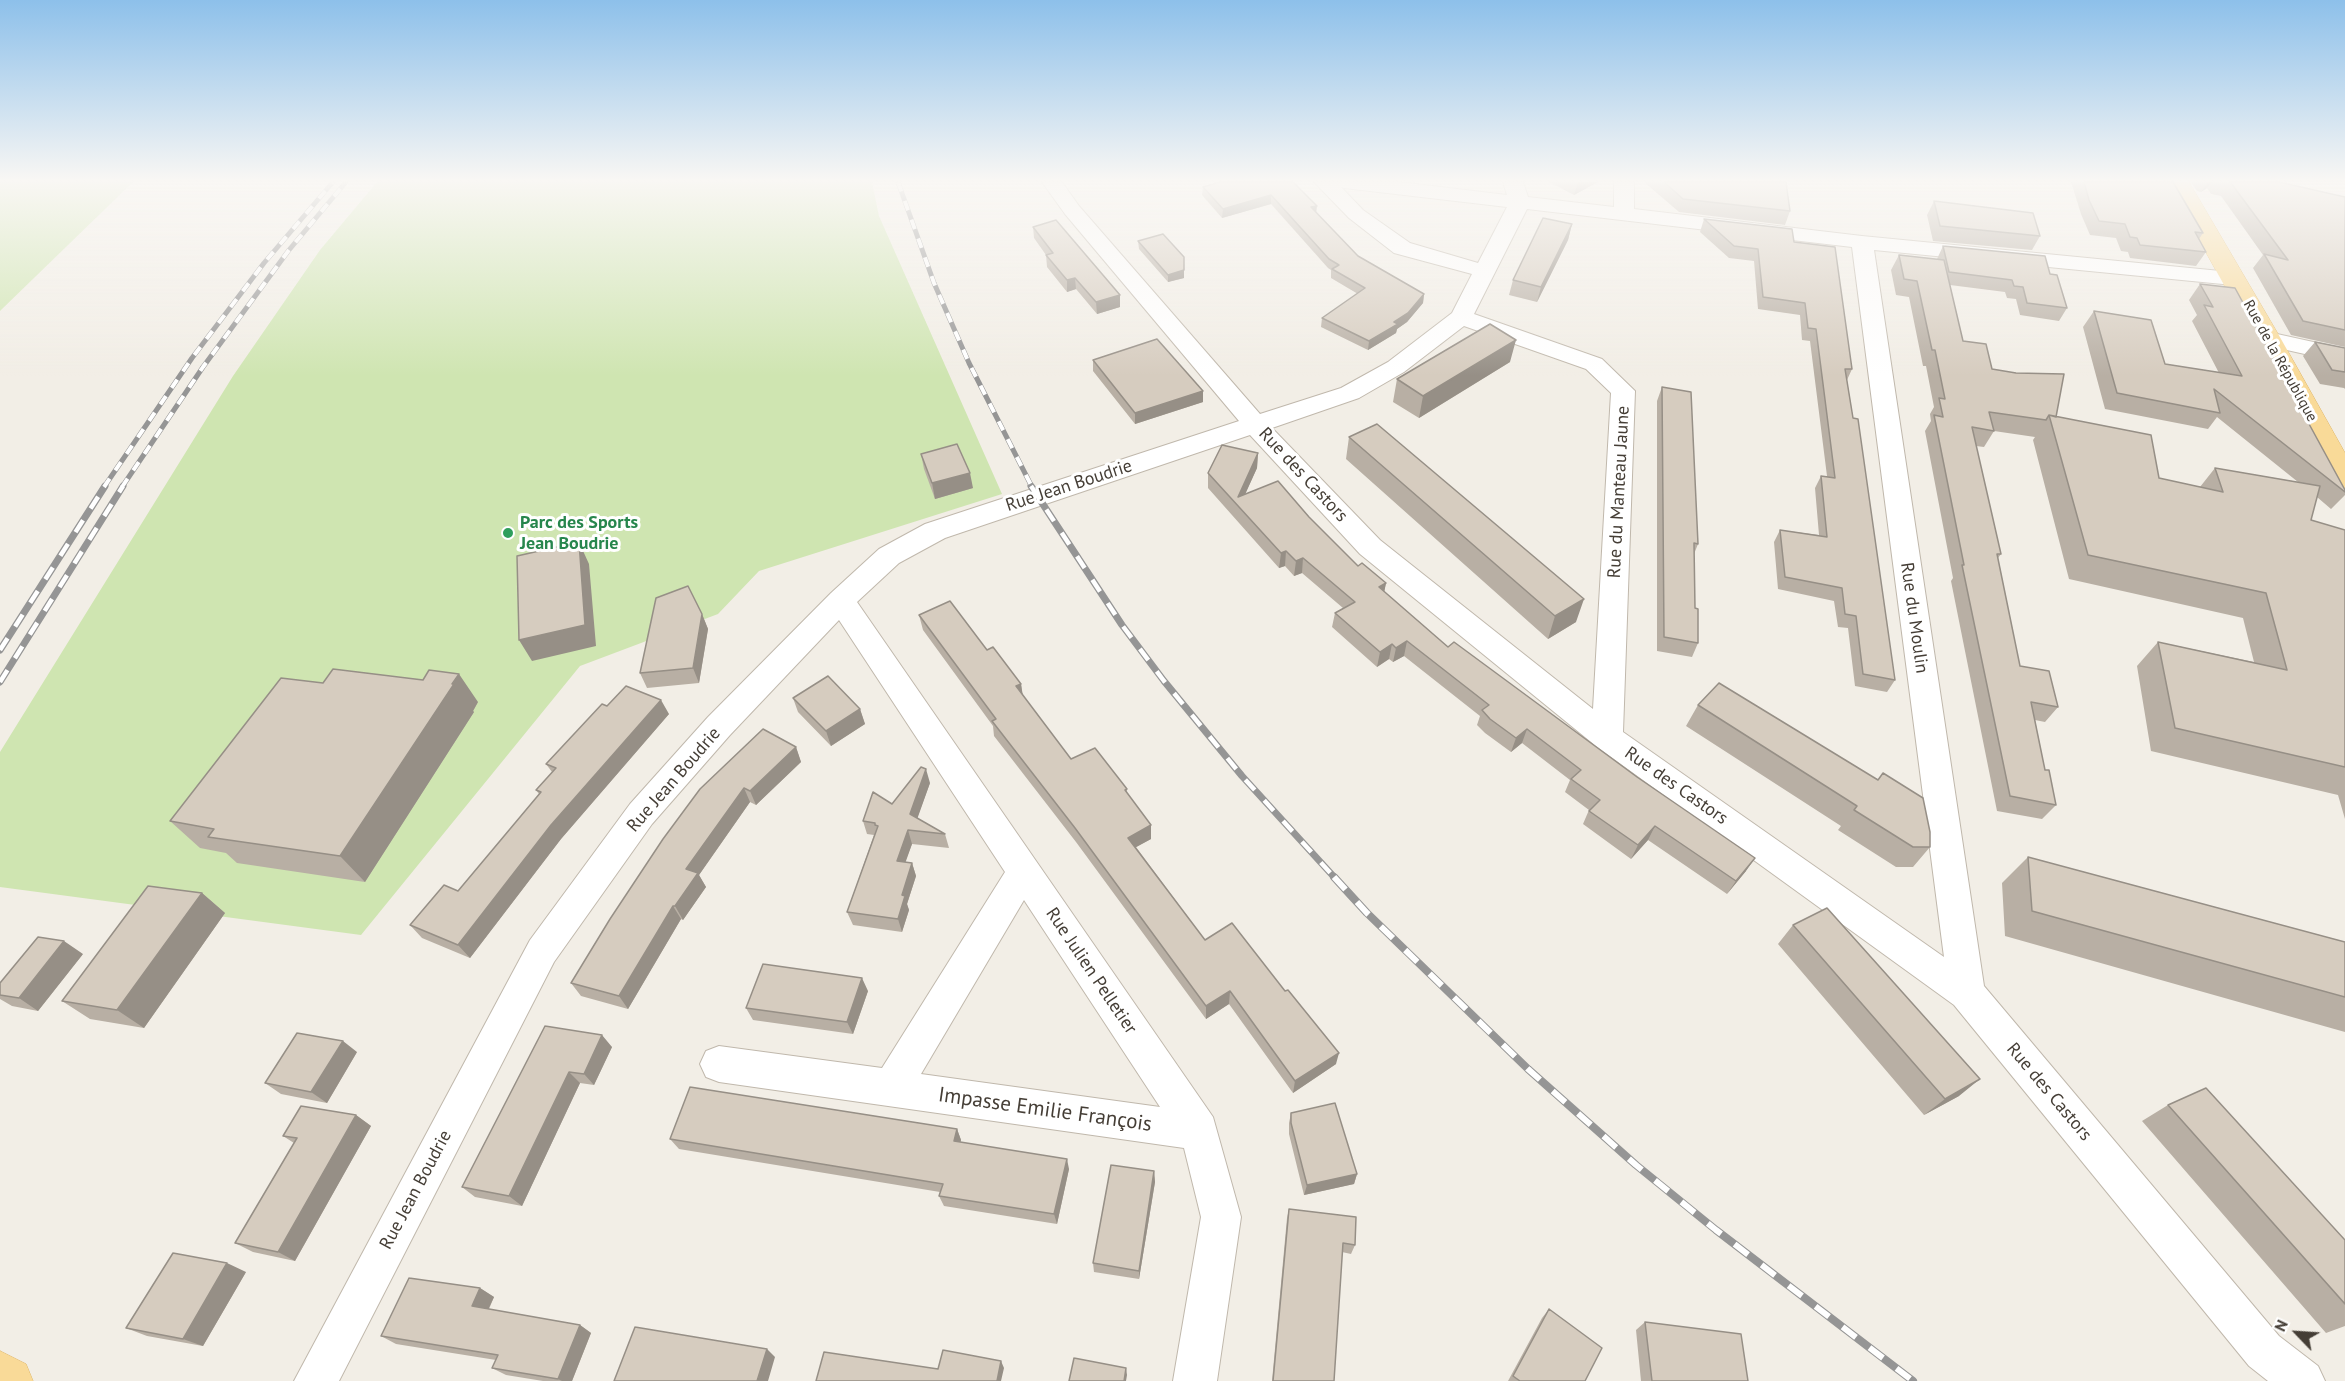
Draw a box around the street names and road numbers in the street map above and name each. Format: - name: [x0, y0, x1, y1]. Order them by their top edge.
- street label: Rue de la République: [2239, 297, 2321, 425]
- street label: Rue du Manteau Jaune: [1604, 405, 1634, 579]
- street label: Rue des Castors: [1254, 423, 1352, 527]
- street label: Rue Jean Boudrie: [1003, 455, 1135, 517]
- street label: Rue du Moulin: [1896, 561, 1932, 675]
- street label: Rue Jean Boudrie: [623, 723, 725, 837]
- street label: Rue des Castors: [1620, 742, 1732, 830]
- street label: Rue Julien Pelletier: [1041, 904, 1141, 1038]
- street label: Rue des Castors: [2002, 1039, 2096, 1145]
- street label: Impasse Emilie François: [937, 1083, 1153, 1137]
- street label: Rue Jean Boudrie: [376, 1127, 456, 1253]

